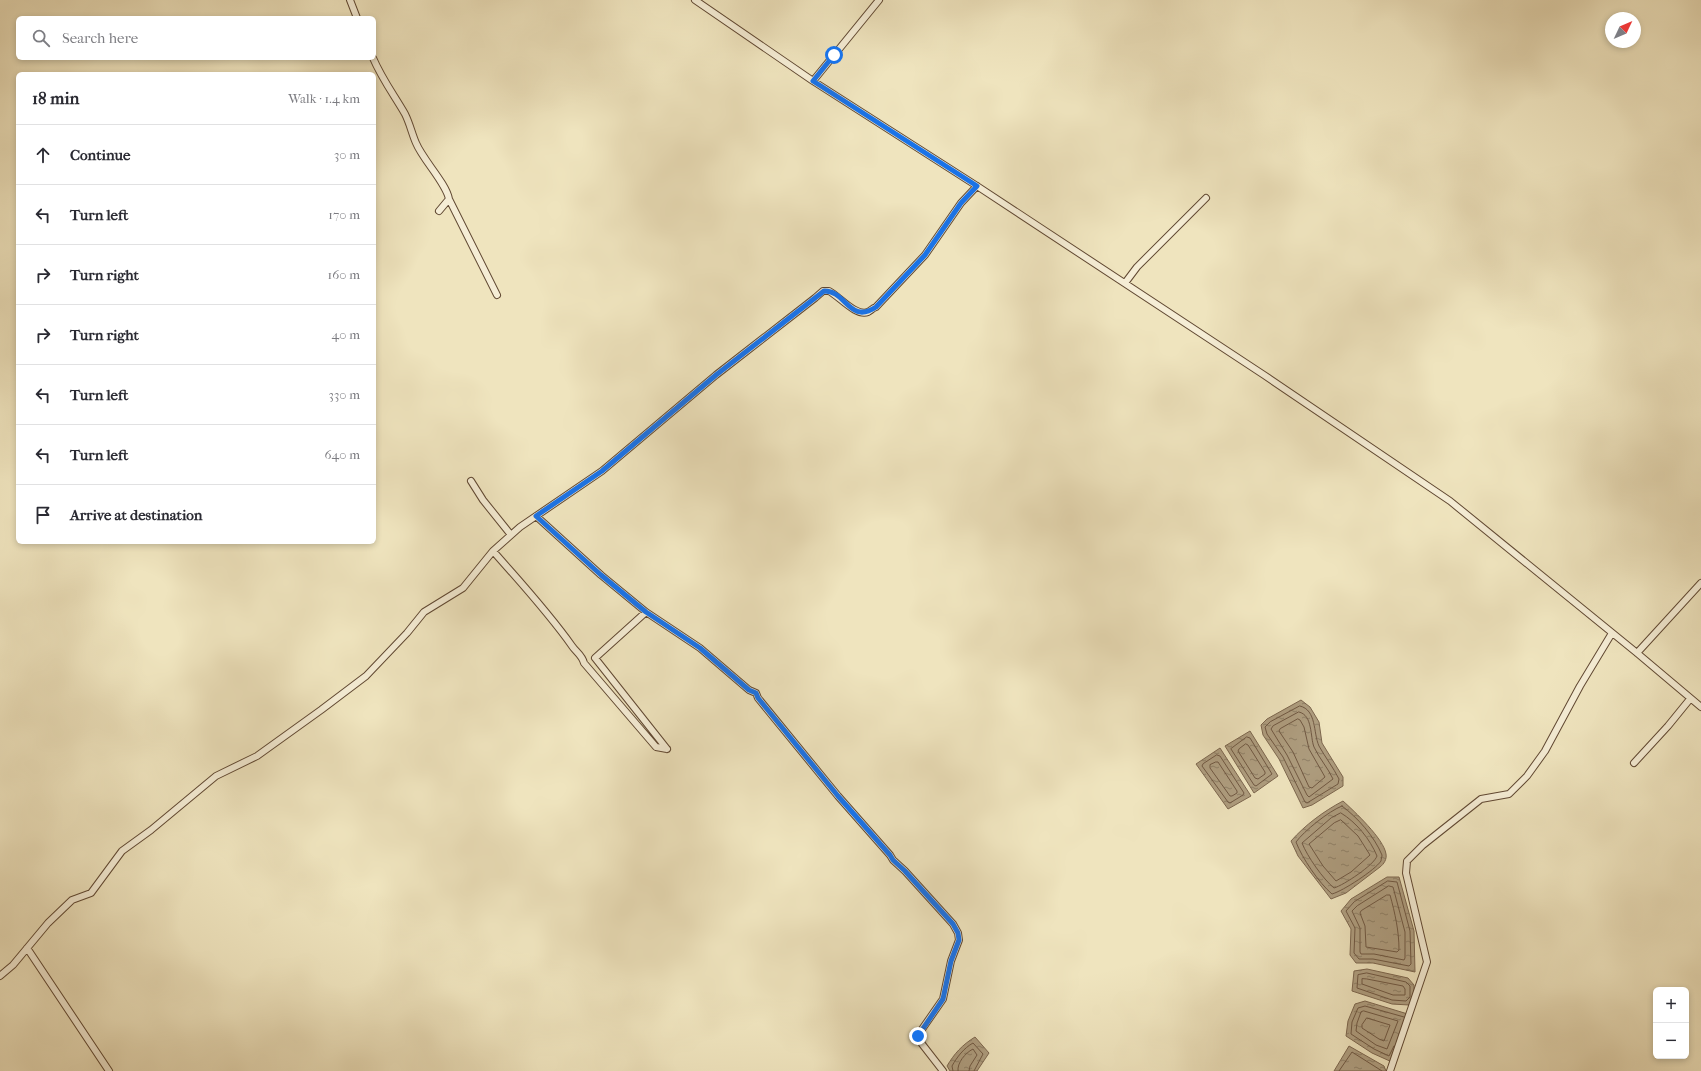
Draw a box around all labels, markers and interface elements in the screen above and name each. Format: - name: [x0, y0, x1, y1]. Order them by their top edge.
- north arrow: [1605, 12, 1641, 48]
- search box: [16, 16, 376, 60]
- icon: search: [30, 27, 52, 49]
- text: Search here: [62, 29, 138, 47]
- route start: [825, 46, 843, 64]
- text: 18 min: [32, 88, 79, 108]
- text: Walk · 1.4 km: [288, 91, 360, 106]
- icon: ahead: [32, 144, 54, 166]
- text: Continue: [70, 146, 130, 164]
- text: 30 m: [334, 147, 360, 162]
- icon: left: [32, 204, 54, 226]
- text: Turn left: [70, 206, 128, 224]
- text: 170 m: [328, 207, 360, 222]
- icon: right: [32, 264, 54, 286]
- text: Turn right: [70, 266, 139, 284]
- text: 160 m: [328, 267, 360, 282]
- icon: right: [32, 324, 54, 346]
- text: Turn right: [70, 326, 139, 344]
- text: 40 m: [332, 327, 360, 342]
- icon: left: [32, 384, 54, 406]
- text: Turn left: [70, 386, 128, 404]
- text: 330 m: [329, 387, 360, 402]
- icon: left: [32, 444, 54, 466]
- text: Turn left: [70, 446, 128, 464]
- text: 640 m: [325, 447, 360, 462]
- icon: arrive: [32, 504, 54, 526]
- text: Arrive at destination: [70, 506, 202, 524]
- map controls: [1653, 987, 1689, 1059]
- button: +: [1653, 987, 1689, 1023]
- button: −: [1653, 1023, 1689, 1059]
- route end: [909, 1027, 927, 1045]

